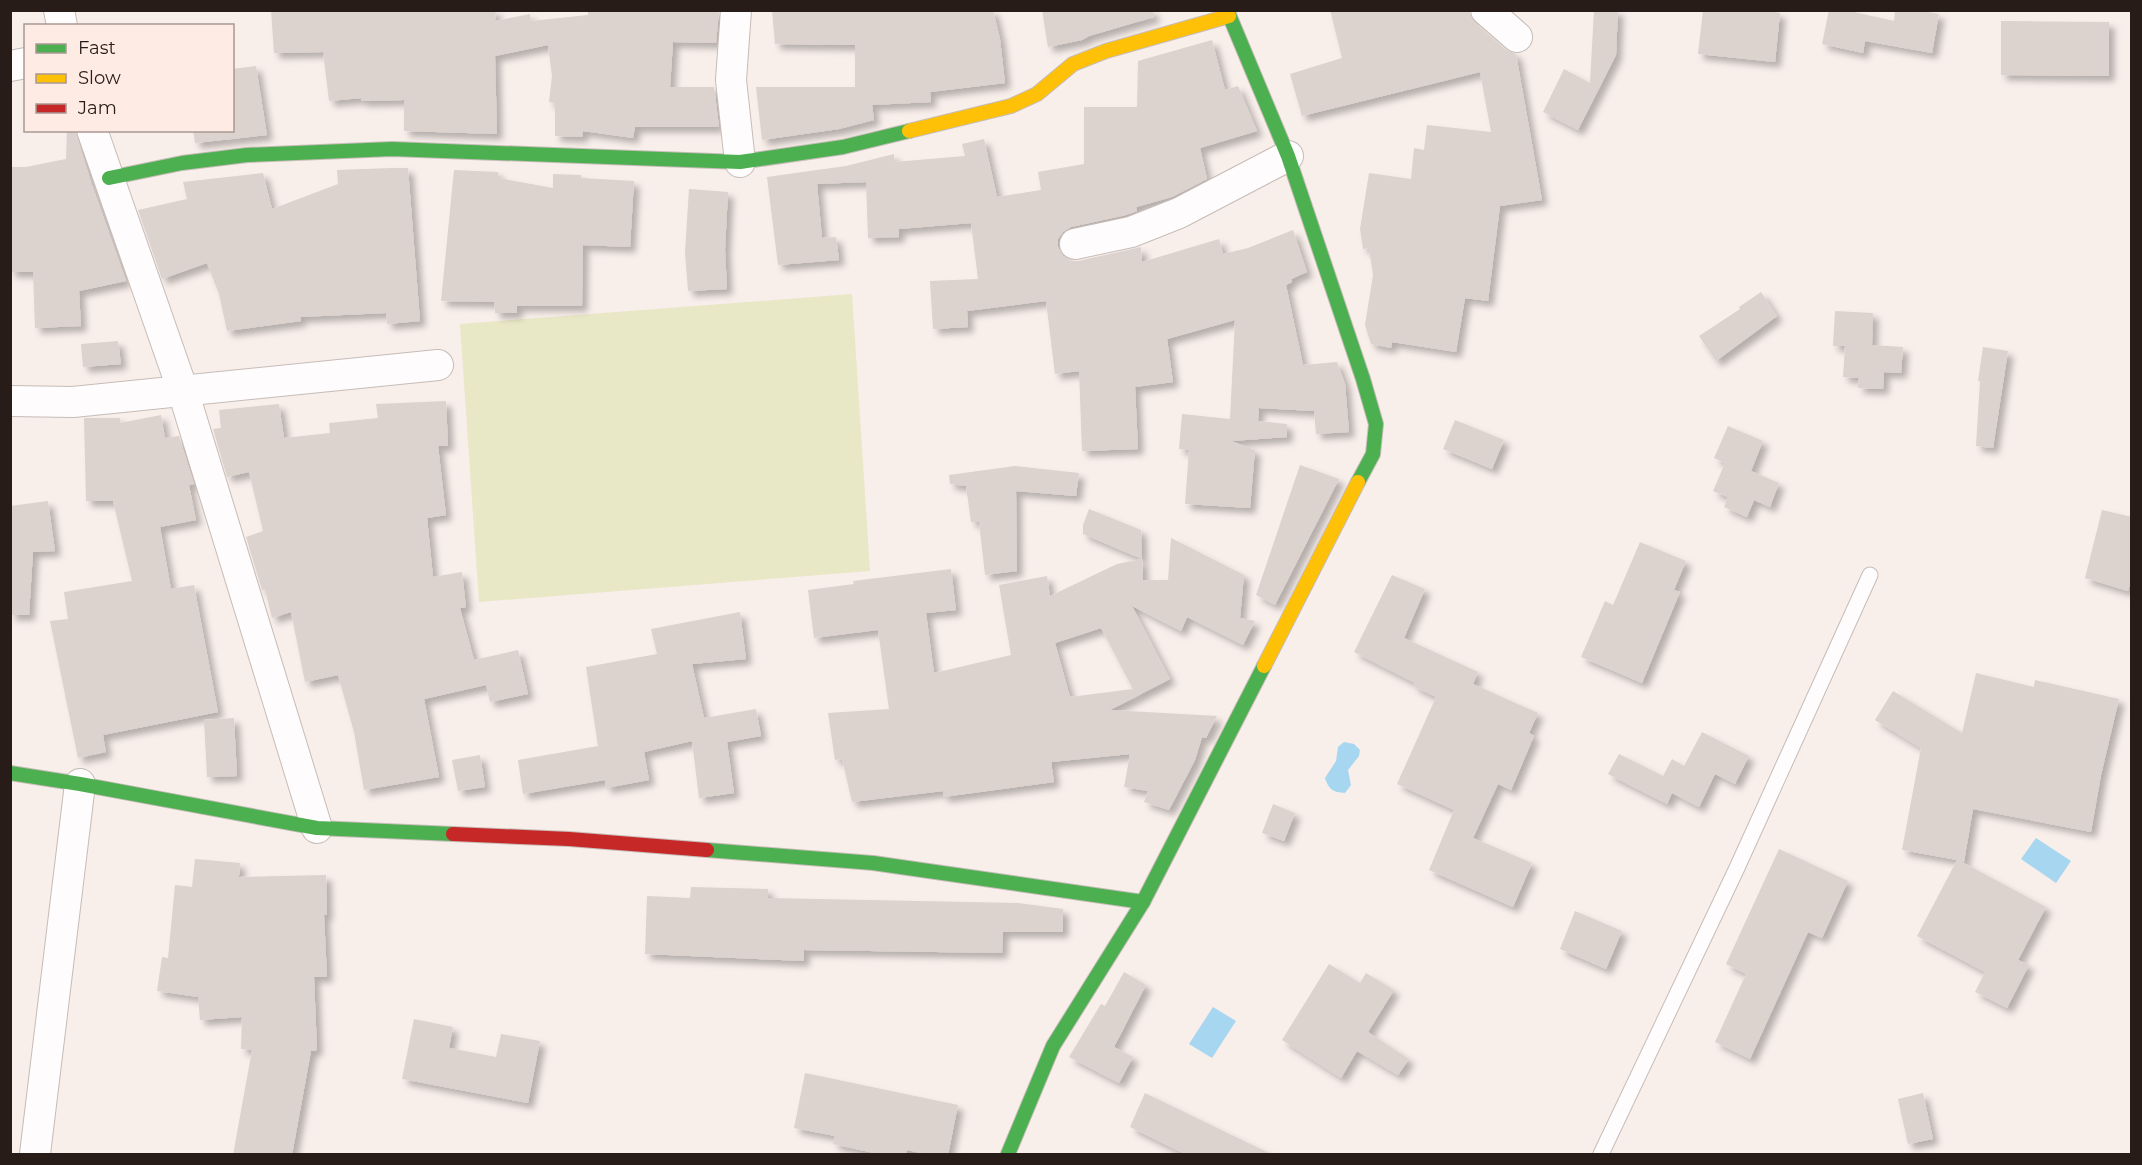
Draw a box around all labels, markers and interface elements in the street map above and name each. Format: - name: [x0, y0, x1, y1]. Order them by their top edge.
- legend: [24, 24, 234, 132]
- text: Fast: [78, 37, 116, 59]
- text: Slow: [78, 67, 121, 89]
- text: Jam: [77, 97, 117, 119]

